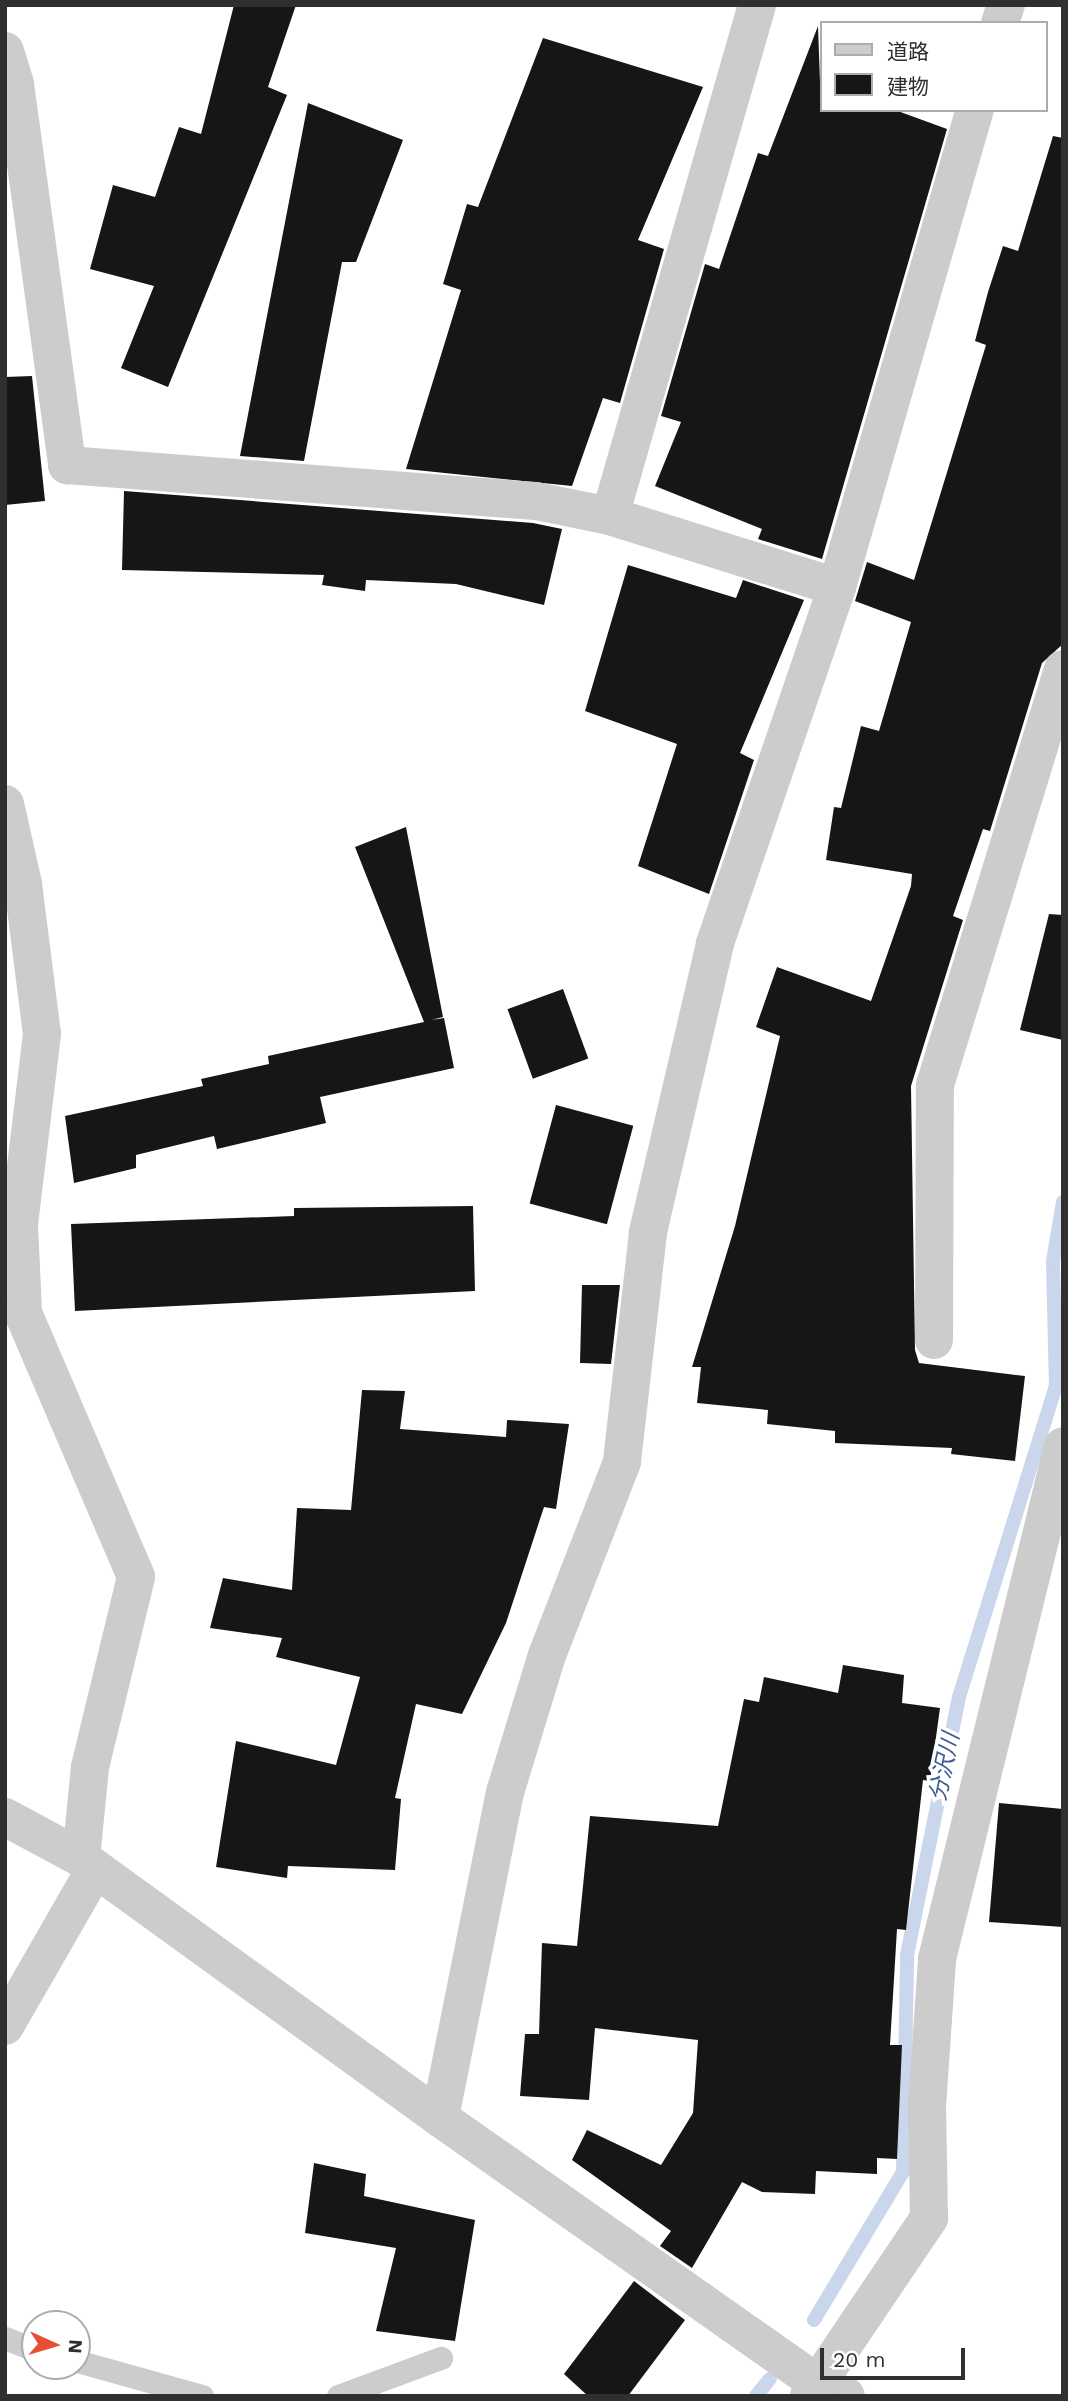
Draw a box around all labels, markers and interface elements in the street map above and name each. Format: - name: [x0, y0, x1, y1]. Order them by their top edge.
- legend: [820, 21, 1047, 112]
- text: 道路: [887, 39, 929, 64]
- text: 建物: [887, 74, 929, 99]
- water label: 分沢川: [924, 1730, 966, 1804]
- north arrow: [21, 2310, 91, 2380]
- scale bar: [823, 2334, 968, 2378]
- text: N: [63, 2339, 87, 2354]
- text: 20 m: [833, 2347, 885, 2372]

